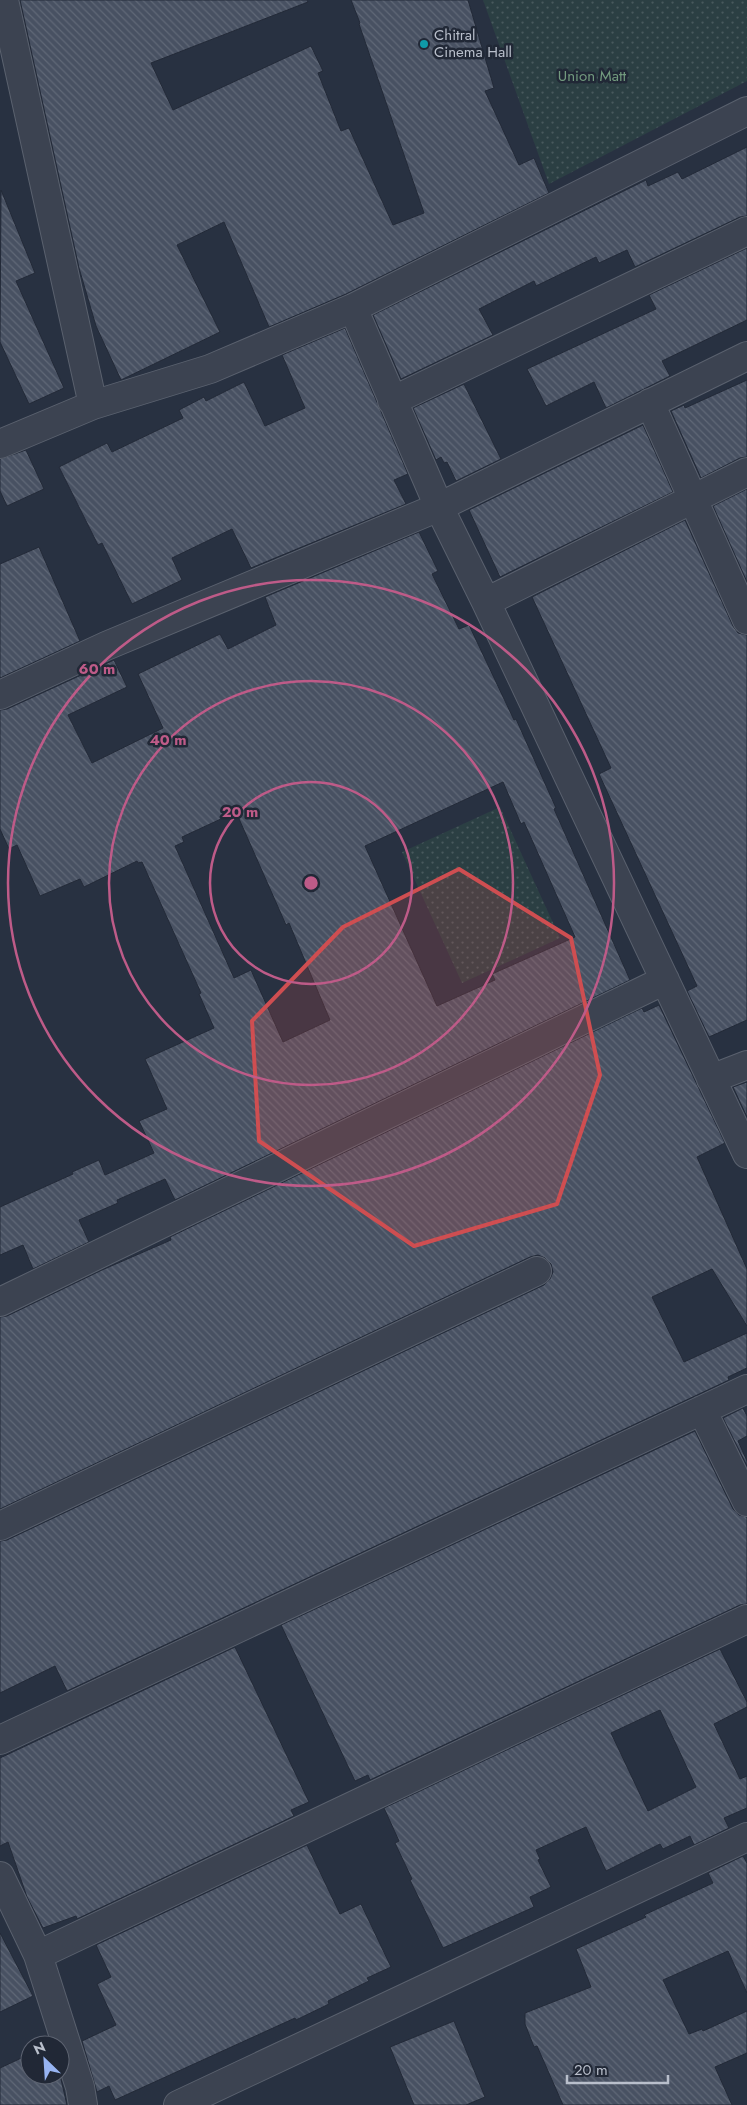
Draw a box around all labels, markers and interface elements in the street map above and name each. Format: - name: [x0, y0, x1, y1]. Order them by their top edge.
- place label: Chitral Cinema Hall: [434, 24, 512, 63]
- marker: Chitral Cinema Hall: [418, 38, 430, 50]
- park label: Union Matt: [558, 65, 627, 87]
- text: 60 m: [79, 658, 115, 680]
- text: 40 m: [149, 729, 187, 751]
- text: 20 m: [222, 801, 258, 823]
- centre of rings: [302, 874, 320, 892]
- north arrow: [20, 2035, 70, 2085]
- text: N: [30, 2037, 49, 2060]
- scale bar: [567, 2052, 668, 2084]
- text: 20 m: [574, 2059, 608, 2081]

